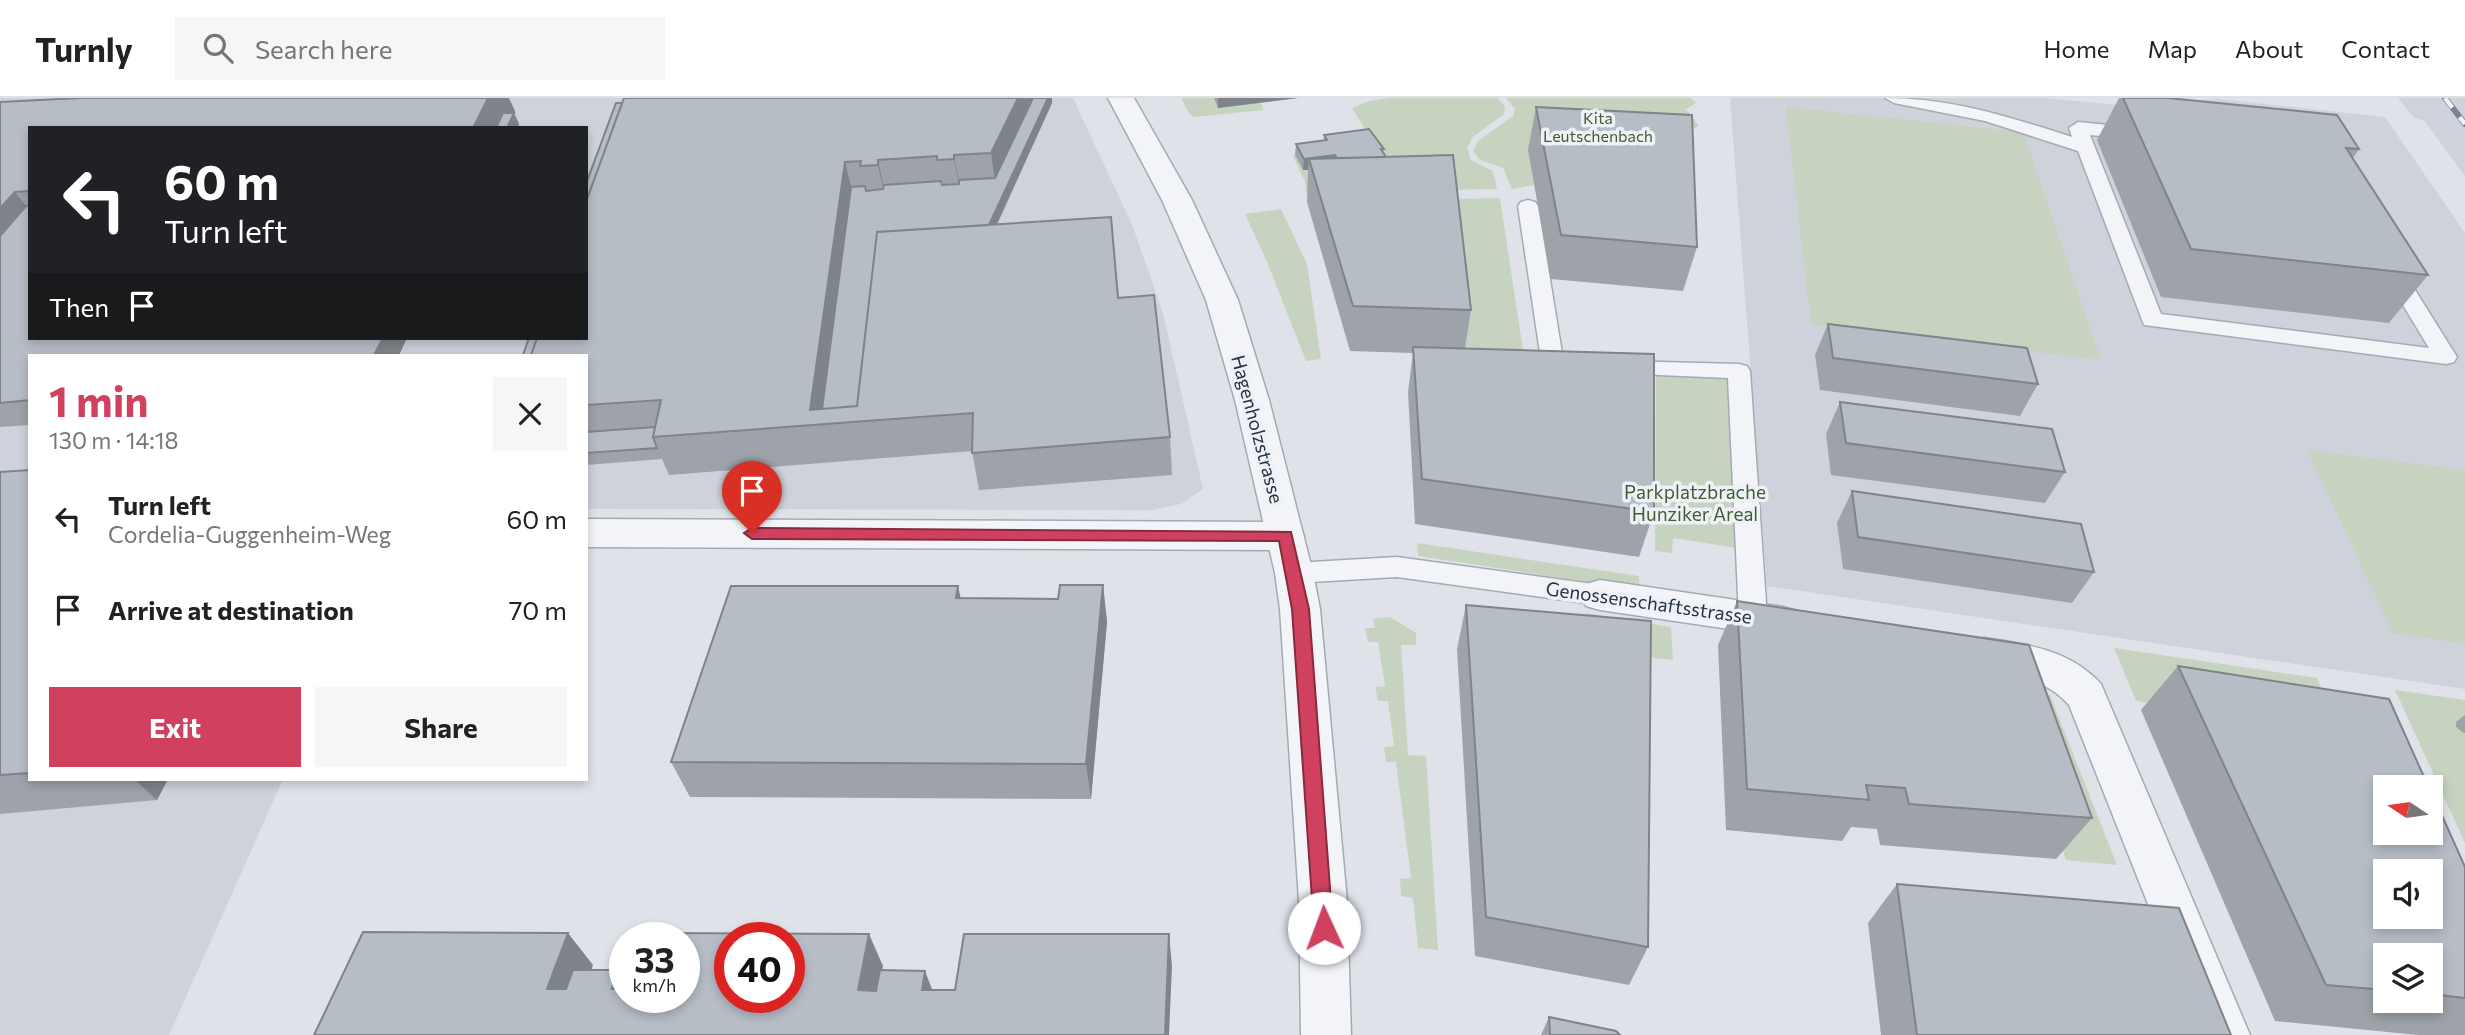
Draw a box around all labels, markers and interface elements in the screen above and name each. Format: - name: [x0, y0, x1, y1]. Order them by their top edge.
- search box: [175, 17, 665, 80]
- text: Turnly: [35, 28, 133, 69]
- icon: search: [199, 29, 237, 67]
- text: Search here: [255, 33, 392, 64]
- text: Home: [2044, 34, 2110, 63]
- text: Map: [2148, 34, 2197, 63]
- text: About: [2235, 34, 2303, 63]
- text: Contact: [2341, 34, 2430, 63]
- park label: Kita Leutschenbach: [1543, 108, 1653, 145]
- text: 60 m: [164, 150, 279, 210]
- icon: left: [49, 154, 140, 245]
- text: Turn left: [164, 210, 288, 250]
- icon: arrive: [123, 287, 161, 325]
- text: Then: [49, 291, 109, 322]
- street label: Hagenholzstrasse: [1227, 352, 1289, 506]
- text: 1 min: [49, 374, 149, 426]
- button: close: [493, 377, 567, 451]
- text: 130 m · 14:18: [49, 426, 179, 454]
- pin: [722, 461, 782, 533]
- icon: arrive: [733, 472, 771, 510]
- park label: Parkplatzbrache Hunziker Areal: [1624, 480, 1766, 525]
- text: Turn left: [108, 489, 211, 520]
- icon: left: [49, 500, 87, 538]
- text: 60 m: [507, 503, 567, 534]
- text: Cordelia-Guggenheim-Weg: [108, 520, 391, 548]
- street label: Genossenschaftsstrasse: [1544, 576, 1754, 628]
- icon: arrive: [49, 591, 87, 629]
- text: Arrive at destination: [108, 594, 354, 625]
- text: 70 m: [509, 594, 567, 625]
- button: Exit: [49, 687, 301, 767]
- button: Share: [315, 687, 567, 767]
- north arrow: [2373, 775, 2443, 845]
- map controls: [2373, 775, 2443, 1013]
- button: sound: [2373, 859, 2443, 929]
- position arrow: [1287, 891, 1361, 965]
- speed limit sign: 40: [714, 922, 805, 1013]
- text: 33: [634, 937, 675, 980]
- button: layers: [2373, 943, 2443, 1013]
- text: km/h: [633, 974, 676, 996]

